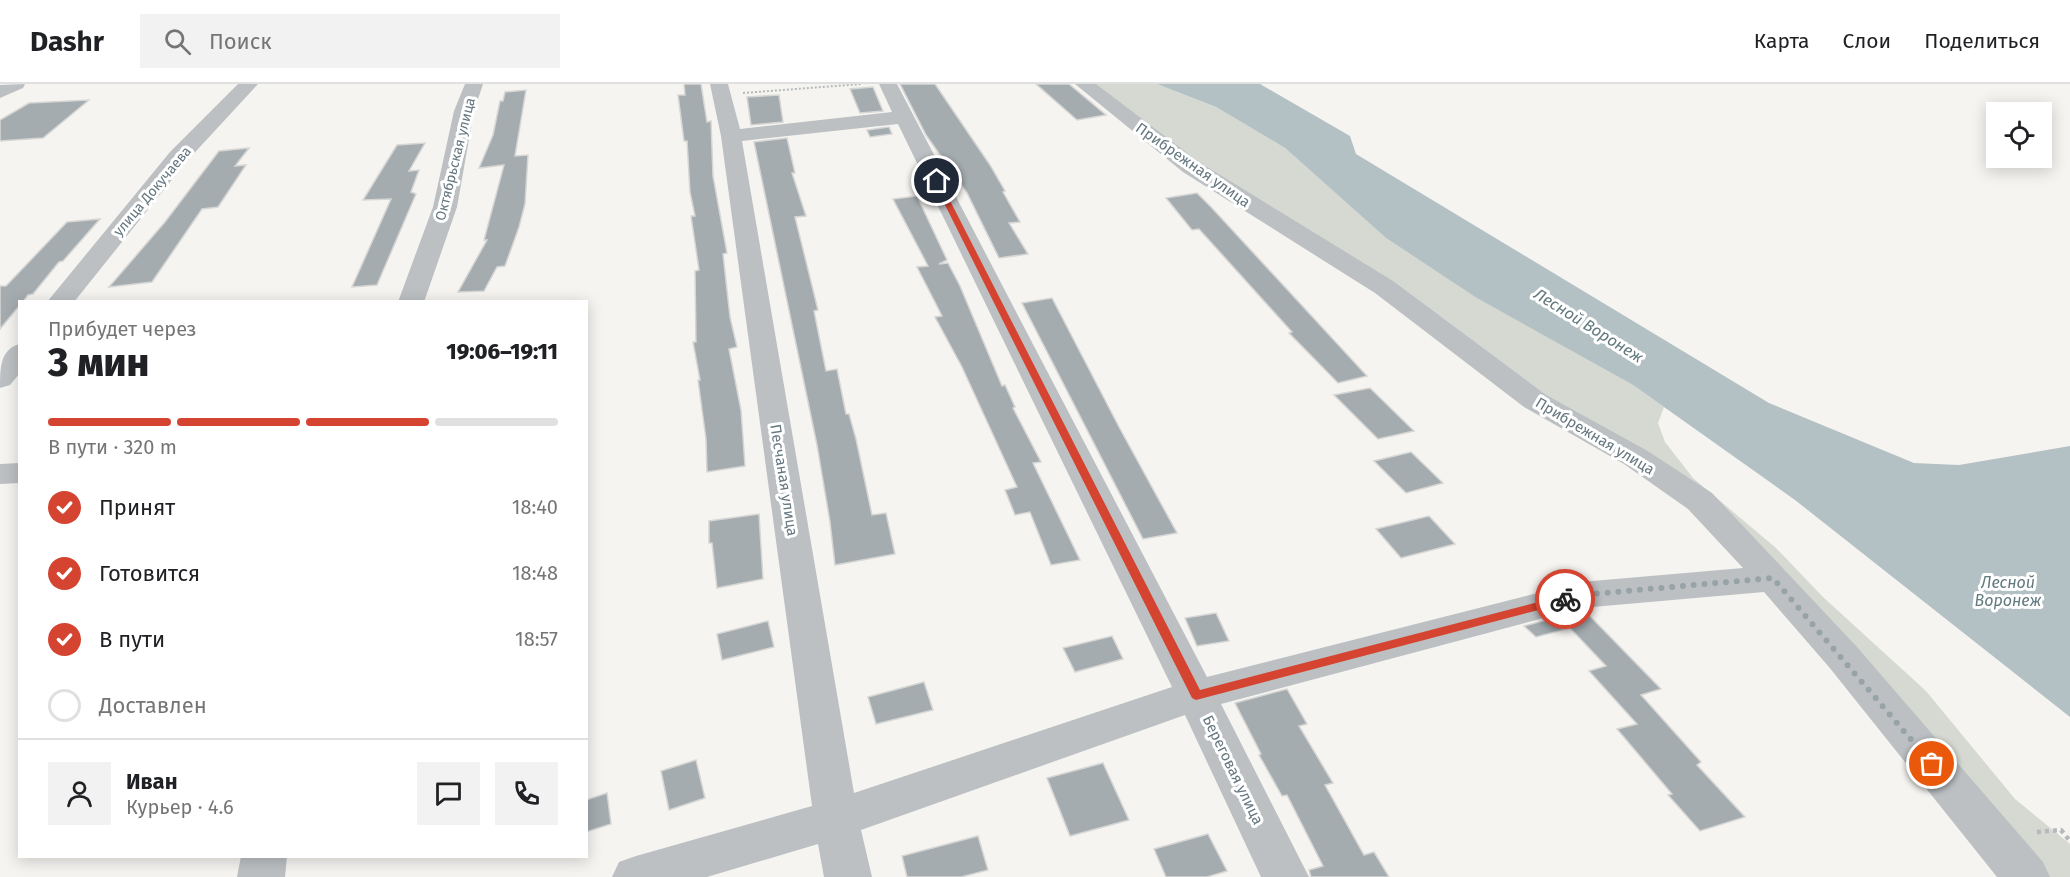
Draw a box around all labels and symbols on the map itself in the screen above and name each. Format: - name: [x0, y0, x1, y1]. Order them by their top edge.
- street label: Октябрьская улица: [432, 96, 479, 222]
- street label: Прибрежная улица: [1132, 119, 1254, 211]
- street label: улица Докучаева: [110, 143, 195, 240]
- pin: [911, 155, 962, 206]
- water label: Лесной Воронеж: [1530, 284, 1647, 367]
- street label: Прибрежная улица: [1532, 393, 1658, 479]
- street label: Песчаная улица: [766, 423, 802, 537]
- courier: [1535, 569, 1595, 629]
- water label: Лесной Воронеж: [1975, 573, 2042, 610]
- street label: Береговая улица: [1199, 712, 1267, 828]
- pin: [1906, 738, 1957, 789]

